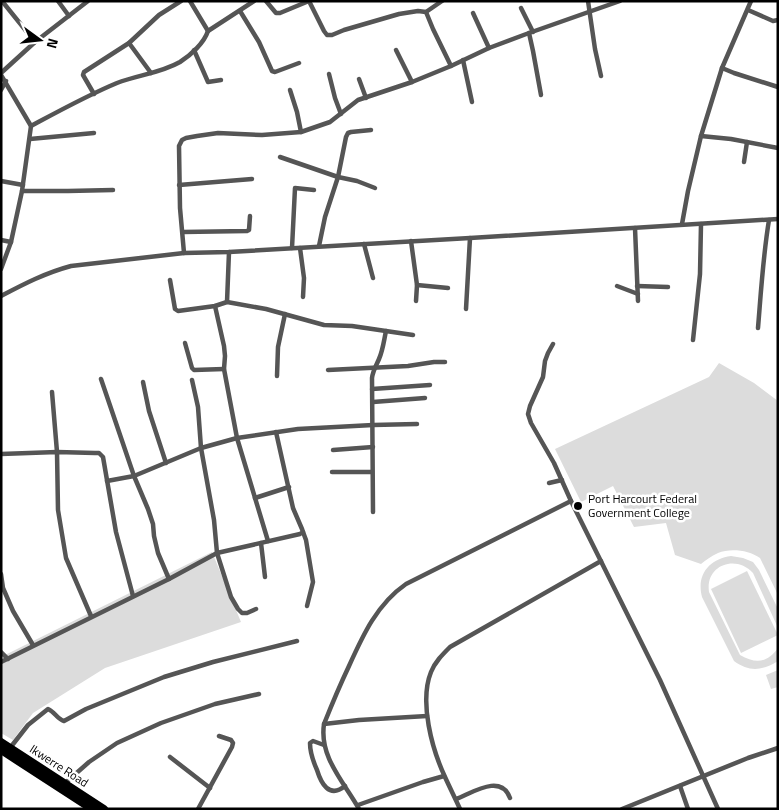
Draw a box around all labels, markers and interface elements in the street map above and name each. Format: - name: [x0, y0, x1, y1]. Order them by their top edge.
- north arrow: [15, 15, 65, 65]
- text: N: [42, 36, 64, 51]
- place label: Port Harcourt Federal Government College: [588, 489, 697, 522]
- marker: Port Harcourt Federal Government College: [572, 500, 584, 512]
- street label: Ikwerre Road: [26, 739, 92, 792]

